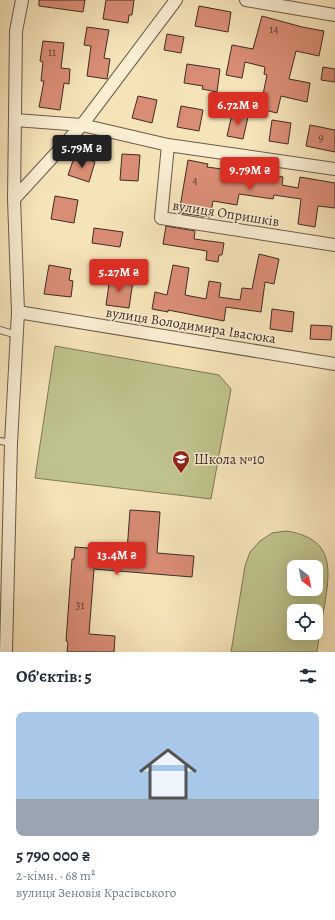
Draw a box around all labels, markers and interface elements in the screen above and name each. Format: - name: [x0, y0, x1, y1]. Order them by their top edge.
- house number: 14: [269, 21, 279, 37]
- house number: 11: [48, 44, 56, 60]
- pin: 6.72M ₴: [201, 92, 275, 126]
- text: 6.72M ₴: [217, 96, 259, 113]
- house number: 9: [318, 130, 324, 146]
- pin: 5.79M ₴: [45, 135, 119, 169]
- text: 5.79M ₴: [62, 139, 102, 156]
- pin: 9.79M ₴: [213, 157, 287, 191]
- text: 9.79M ₴: [229, 161, 271, 178]
- house number: 4: [192, 172, 198, 188]
- street label: вулиця Опришків: [171, 196, 281, 231]
- pin: 5.27M ₴: [82, 259, 156, 293]
- text: 5.27M ₴: [98, 263, 140, 280]
- street label: вулиця Володимира Івасюка: [105, 303, 278, 348]
- school or university icon: Школа №10: [171, 449, 191, 474]
- place label: Школа №10: [194, 450, 265, 469]
- pin: 13.4M ₴: [80, 542, 154, 576]
- text: 13.4M ₴: [97, 546, 137, 563]
- north arrow: [287, 560, 323, 596]
- map controls: [287, 560, 323, 640]
- house number: 31: [75, 597, 85, 613]
- button: locate: [287, 604, 323, 640]
- text: Об’єктів: 5: [16, 665, 92, 688]
- icon: filters: [297, 665, 319, 687]
- icon: home: [132, 738, 204, 810]
- text: 5 790 000 ₴: [16, 844, 91, 867]
- text: 2-кімн. · 68 m²: [16, 867, 95, 884]
- text: вулиця Зеновія Красівського: [16, 884, 176, 901]

